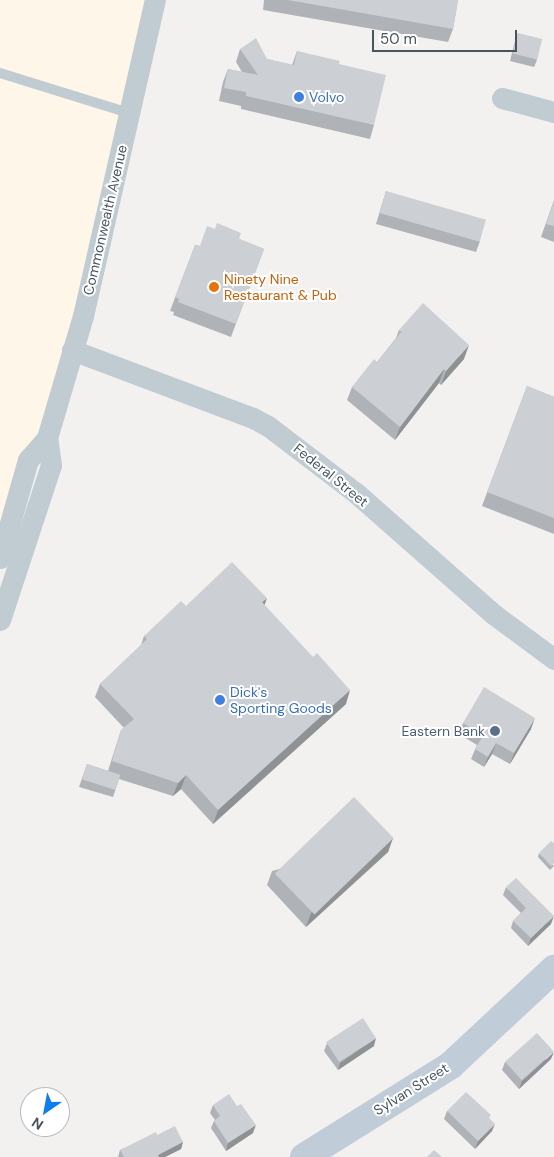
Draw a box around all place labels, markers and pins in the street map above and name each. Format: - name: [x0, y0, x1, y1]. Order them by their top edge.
- place label: Volvo: [309, 89, 344, 105]
- marker: Volvo: [293, 91, 305, 103]
- place label: Ninety Nine Restaurant & Pub: [224, 271, 337, 304]
- marker: Ninety Nine Restaurant & Pub: [208, 281, 220, 293]
- place label: Dick's Sporting Goods: [230, 684, 332, 716]
- marker: Dick's Sporting Goods: [214, 694, 226, 706]
- place label: Eastern Bank: [401, 723, 485, 739]
- marker: Eastern Bank: [489, 725, 501, 737]

